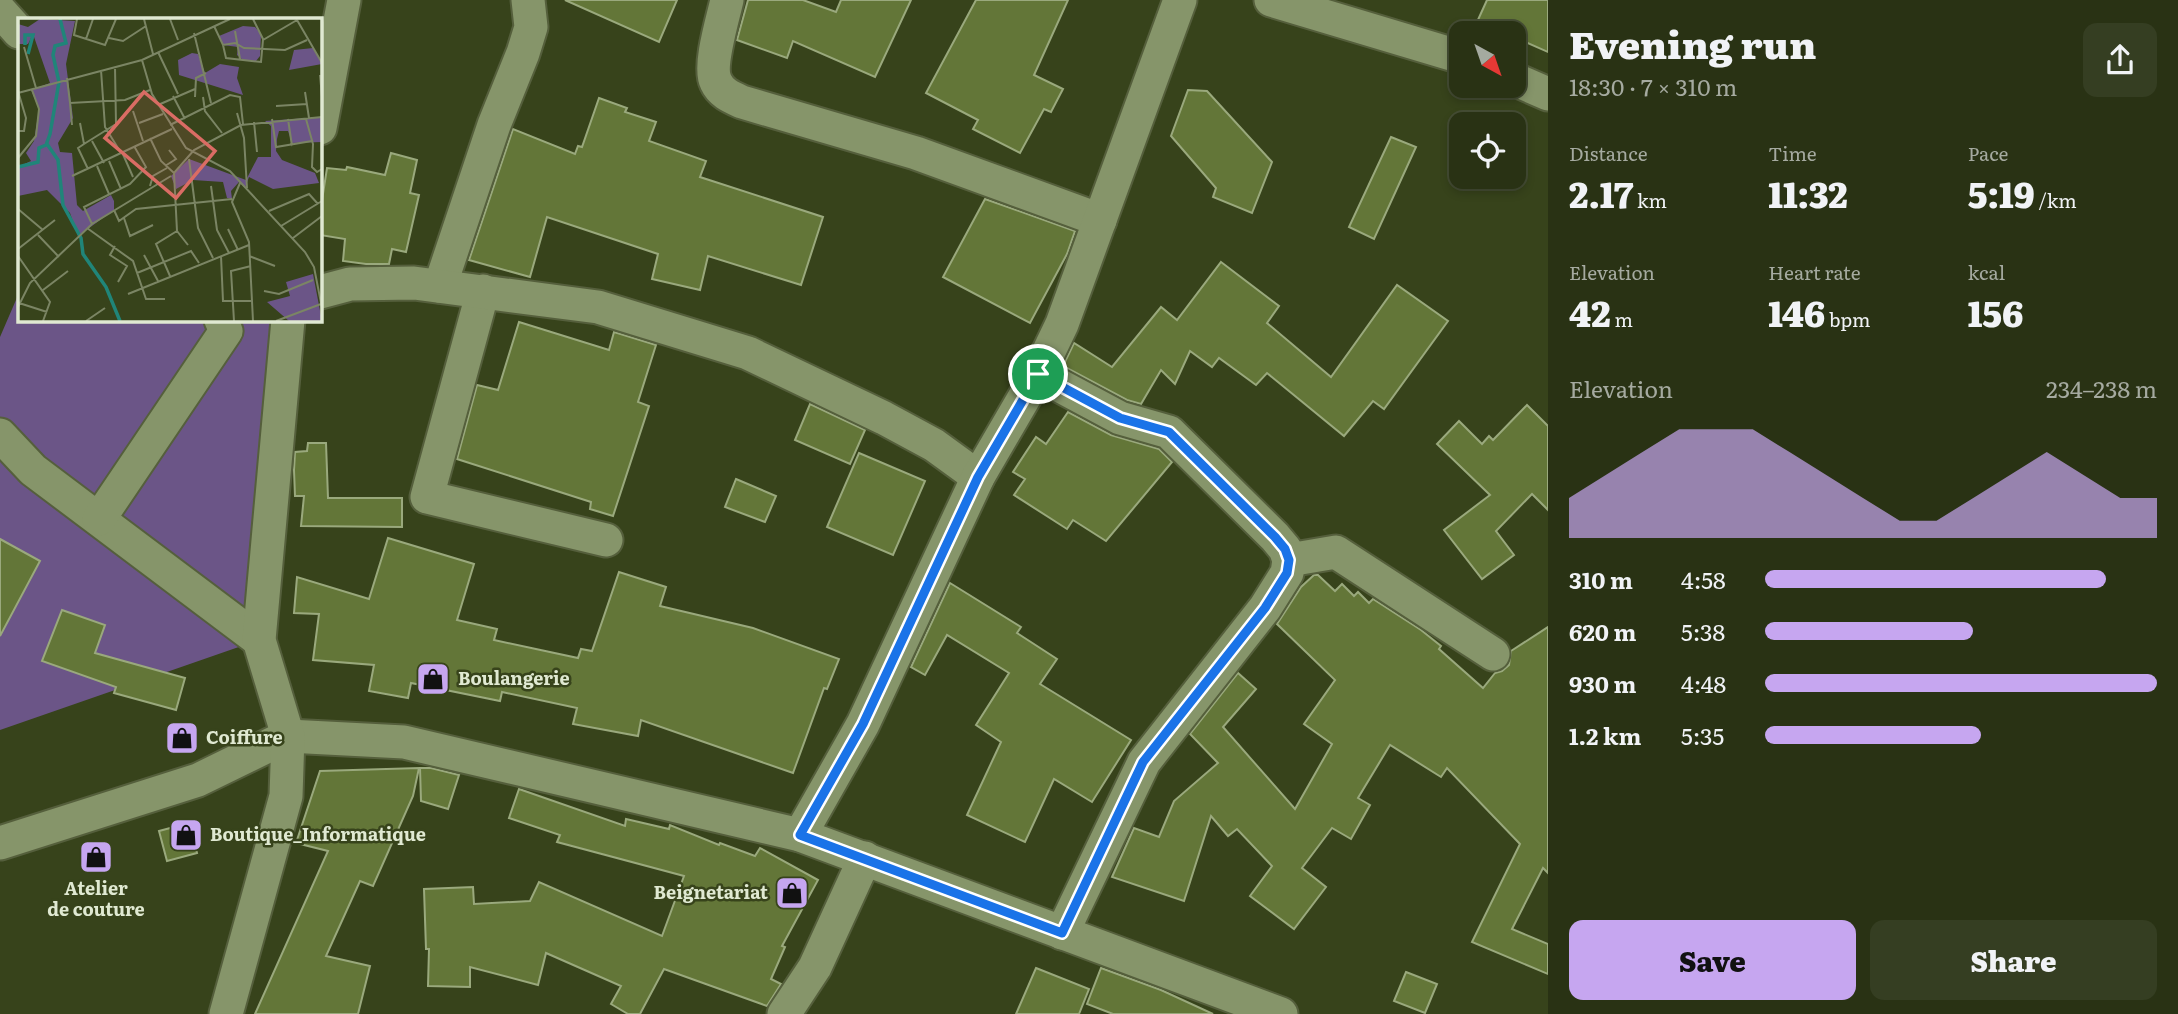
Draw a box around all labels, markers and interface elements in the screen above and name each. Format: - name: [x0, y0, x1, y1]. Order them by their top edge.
- text: Evening run: [1569, 14, 1816, 71]
- inset map: [18, 18, 322, 322]
- north arrow: [1449, 21, 1526, 98]
- map controls: [1449, 21, 1526, 189]
- button: share: [2083, 23, 2157, 97]
- text: 18:30 · 7 × 310 m: [1569, 69, 1737, 103]
- button: locate: [1449, 112, 1526, 189]
- text: Distance: [1569, 139, 1648, 167]
- text: Time: [1768, 139, 1817, 167]
- text: Pace: [1968, 139, 2008, 167]
- text: 2.17: [1569, 167, 1633, 219]
- text: 11:32: [1768, 167, 1848, 219]
- text: 5:19: [1968, 167, 2035, 219]
- text: km: [1633, 186, 1667, 214]
- text: /km: [2035, 186, 2077, 214]
- text: Elevation: [1569, 258, 1655, 286]
- text: Heart rate: [1768, 258, 1861, 286]
- text: kcal: [1968, 258, 2005, 286]
- text: 42: [1569, 286, 1611, 338]
- text: 146: [1768, 286, 1825, 338]
- text: 156: [1968, 286, 2023, 338]
- text: m: [1611, 305, 1633, 333]
- text: bpm: [1825, 305, 1870, 333]
- pin: [1008, 344, 1068, 404]
- icon: arrive: [1019, 355, 1057, 393]
- text: Elevation: [1569, 371, 1673, 405]
- text: 234–238 m: [2046, 371, 2157, 405]
- text: 310 m: [1569, 562, 1633, 596]
- text: 4:58: [1681, 562, 1726, 596]
- text: 620 m: [1569, 614, 1636, 648]
- text: 5:38: [1681, 614, 1725, 648]
- shop icon: Boulangerie: [414, 660, 452, 698]
- place label: Boulangerie: [458, 664, 570, 691]
- text: 930 m: [1569, 666, 1637, 700]
- text: 4:48: [1681, 666, 1726, 700]
- text: 1.2 km: [1569, 718, 1641, 752]
- text: 5:35: [1681, 718, 1724, 752]
- shop icon: Coiffure: [163, 719, 201, 757]
- place label: Coiffure: [206, 723, 283, 750]
- shop icon: Boutique_Informatique: [167, 816, 205, 854]
- place label: Boutique_Informatique: [210, 820, 426, 847]
- shop icon: Atelier de couture: [77, 838, 115, 876]
- place label: Atelier de couture: [47, 874, 145, 922]
- shop icon: Beignetariat: [773, 874, 811, 912]
- place label: Beignetariat: [654, 878, 768, 905]
- button: Save: [1569, 920, 1856, 1000]
- button: Share: [1870, 920, 2157, 1000]

